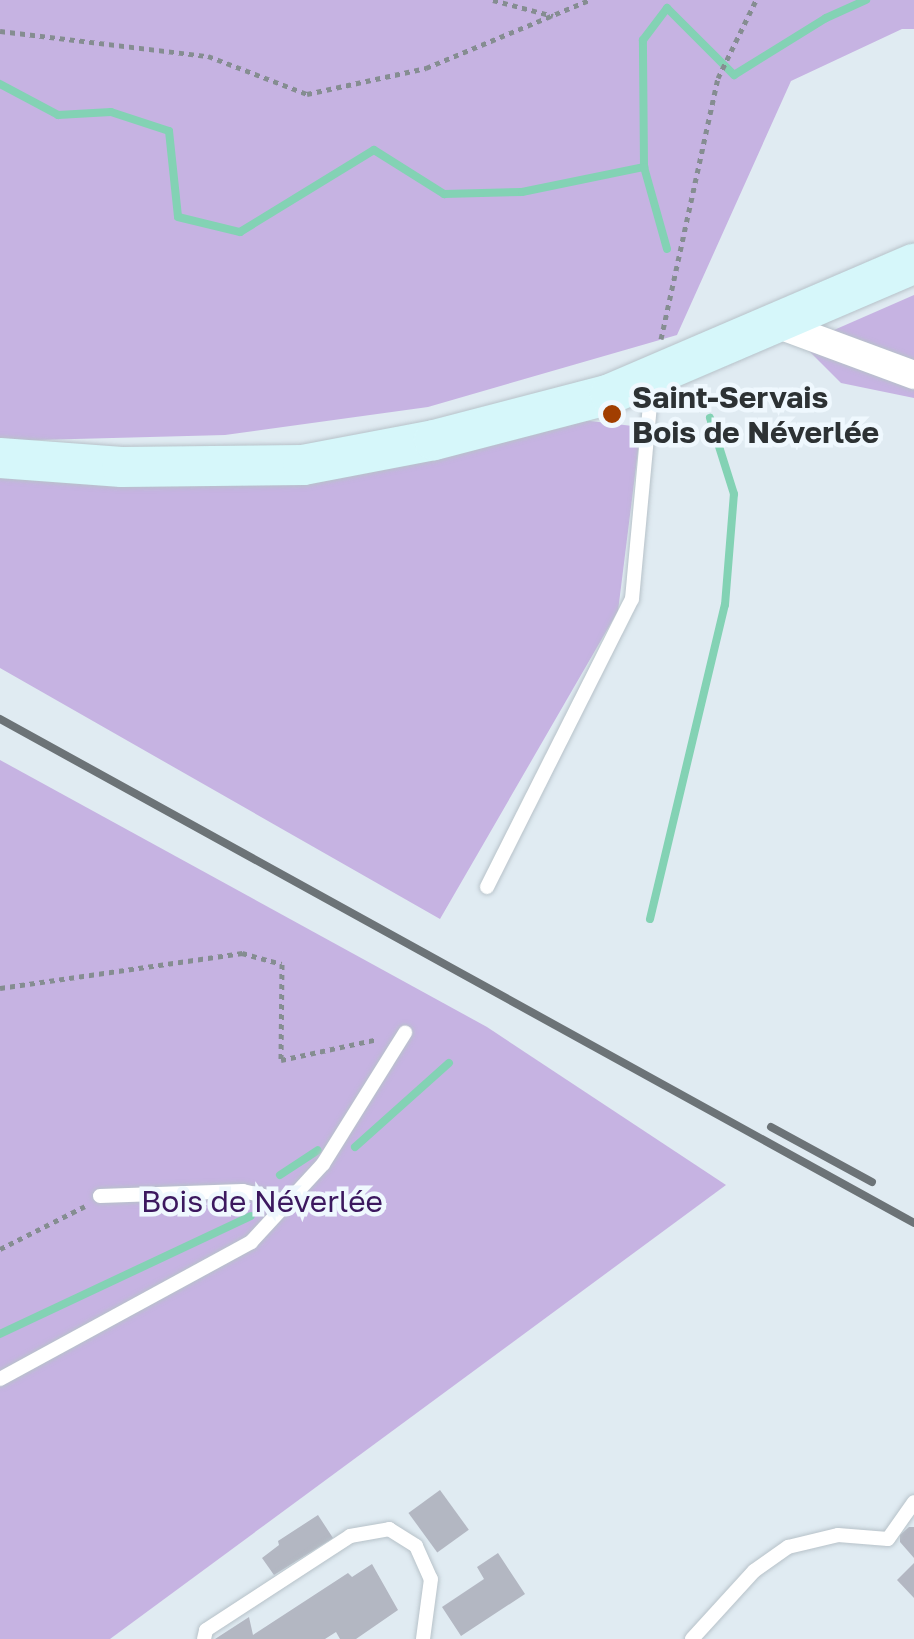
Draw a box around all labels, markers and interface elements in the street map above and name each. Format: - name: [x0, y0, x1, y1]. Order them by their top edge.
- place label: Saint-Servais Bois de Néverlée: [632, 379, 879, 450]
- marker: Saint-Servais Bois de Néverlée: [601, 403, 623, 425]
- park label: Bois de Néverlée: [141, 1183, 383, 1219]

